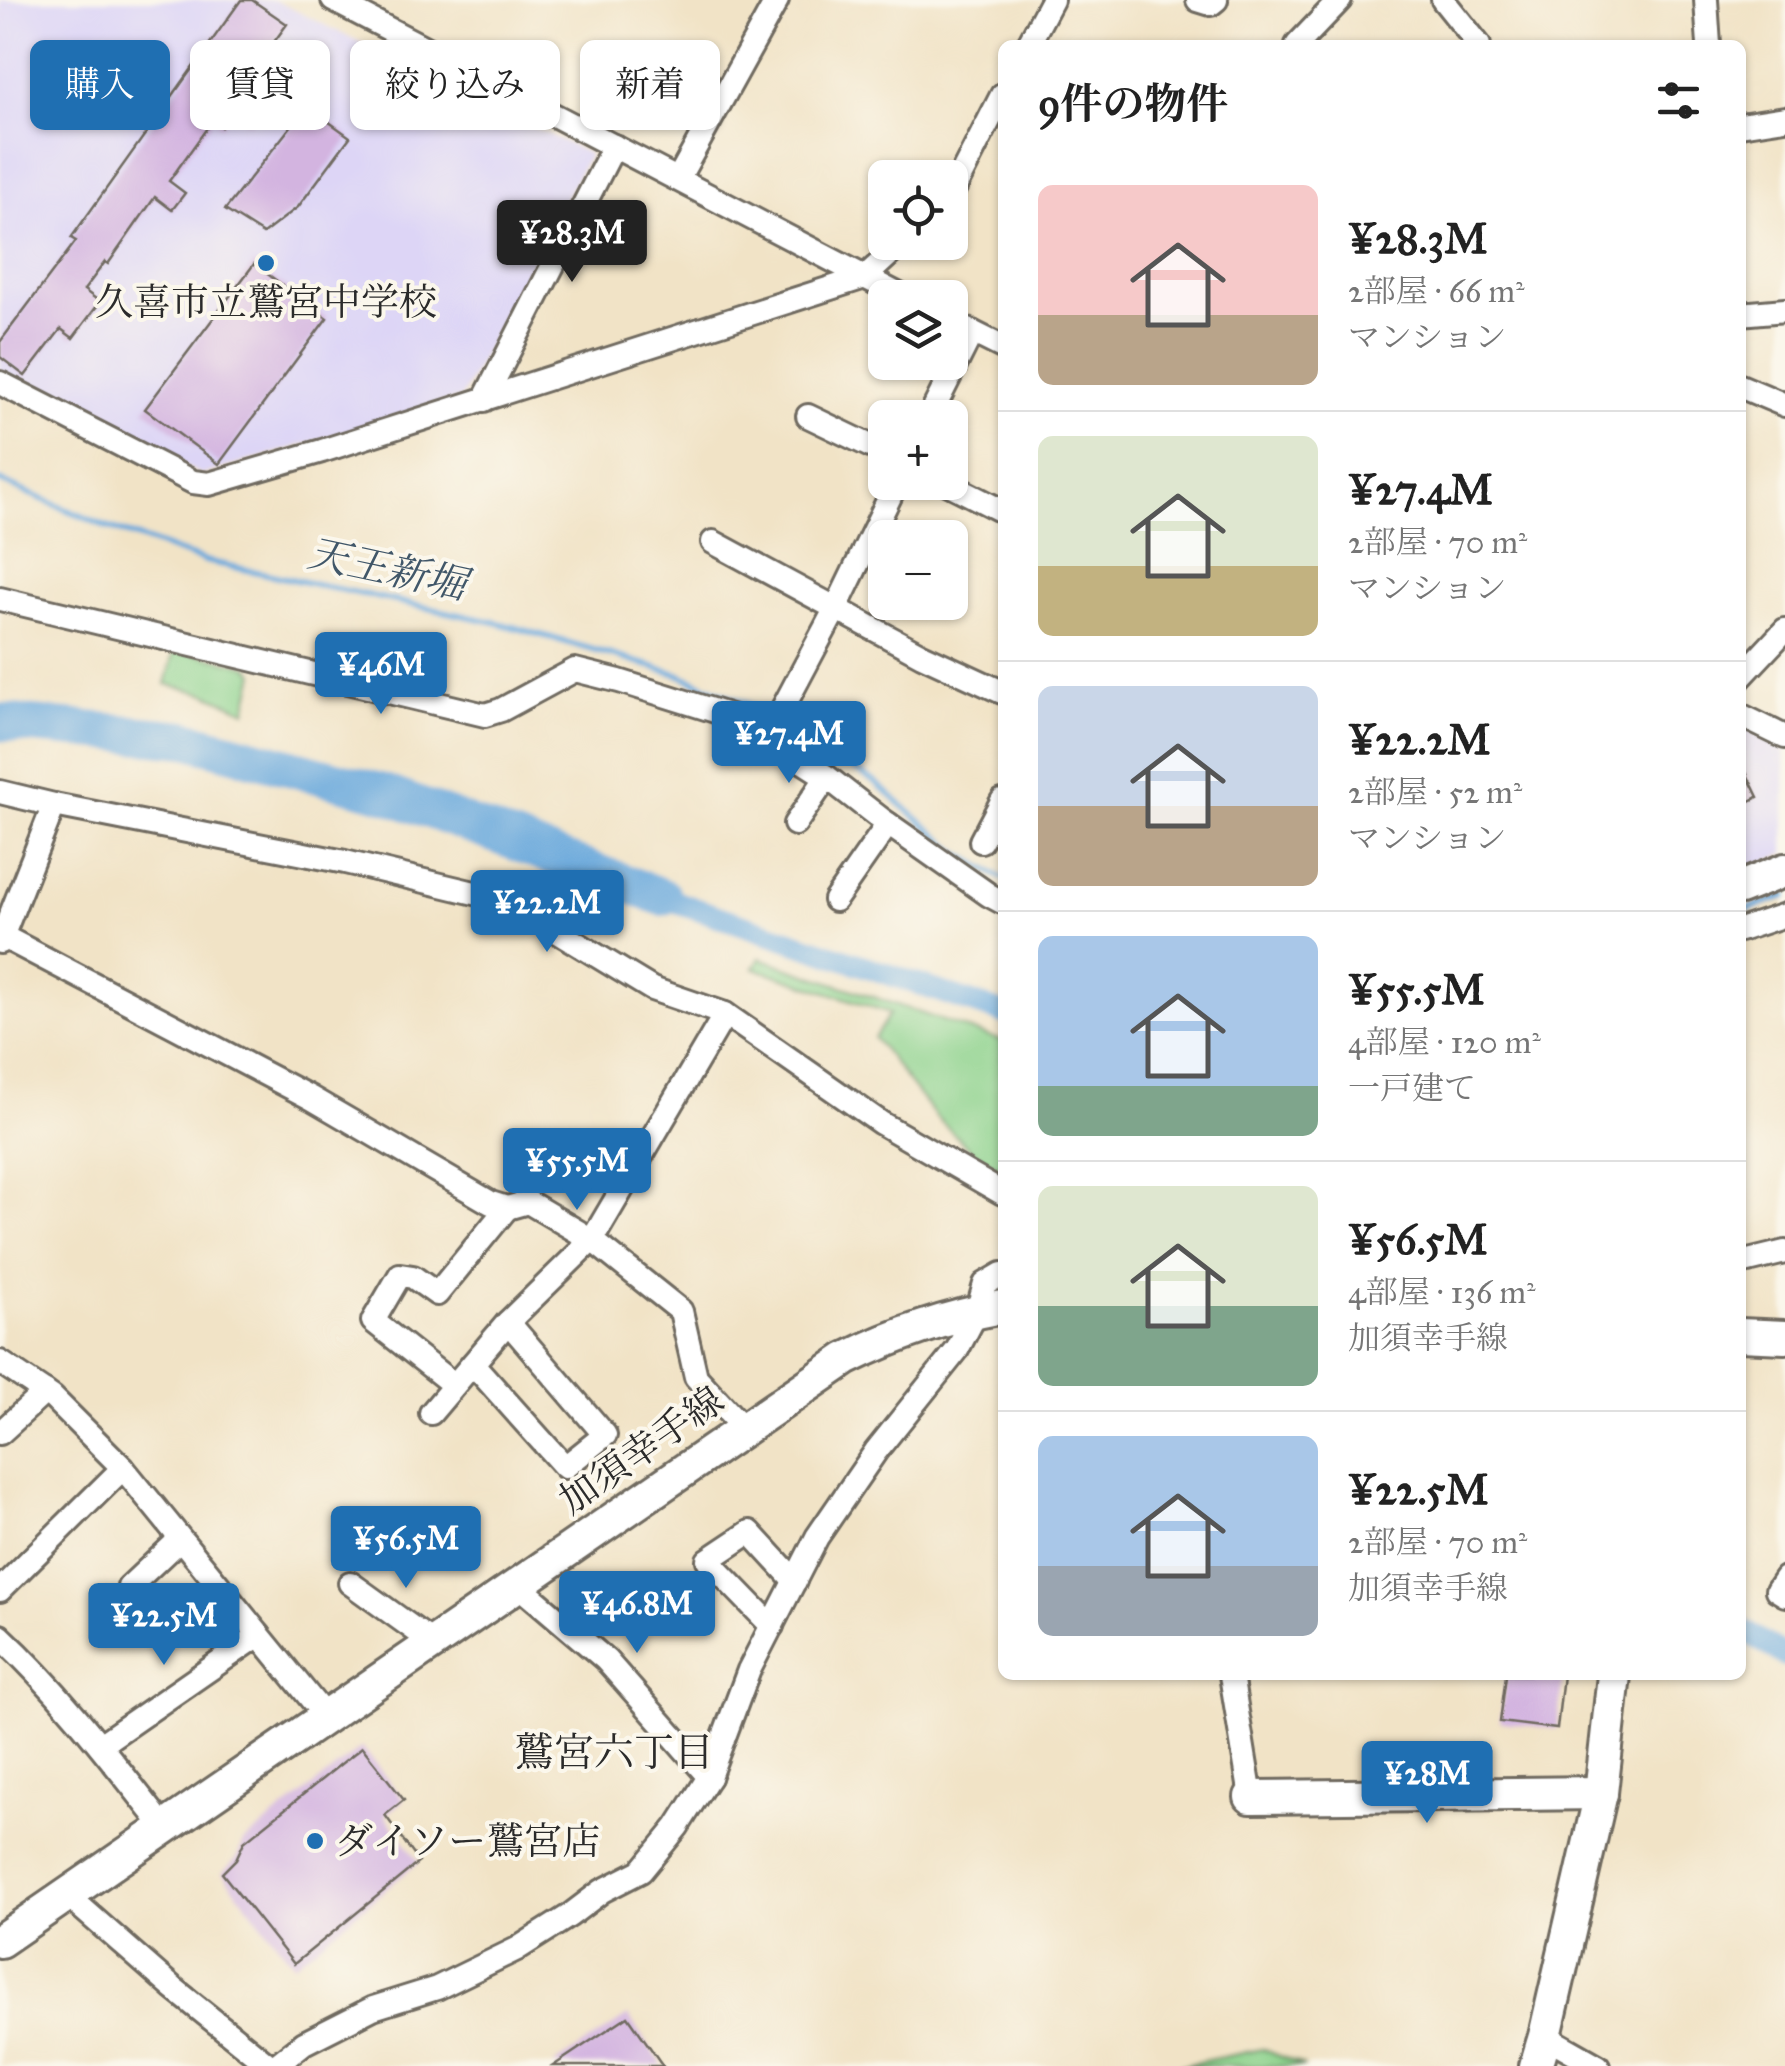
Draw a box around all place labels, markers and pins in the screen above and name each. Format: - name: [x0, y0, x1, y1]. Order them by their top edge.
- pin: ¥28.3M: [491, 200, 653, 285]
- marker: 久喜市立鷲宮中学校: [255, 252, 277, 274]
- place label: 久喜市立鷲宮中学校: [95, 279, 437, 325]
- pin: ¥46M: [322, 632, 440, 717]
- pin: ¥27.4M: [708, 701, 870, 786]
- pin: ¥22.2M: [466, 870, 628, 955]
- pin: ¥55.5M: [496, 1128, 658, 1213]
- pin: ¥56.5M: [325, 1506, 487, 1591]
- pin: ¥46.8M: [556, 1571, 718, 1656]
- pin: ¥22.5M: [83, 1583, 245, 1668]
- pin: ¥28M: [1368, 1741, 1486, 1826]
- place label: ダイソー鷲宮店: [335, 1818, 600, 1864]
- marker: ダイソー鷲宮店: [304, 1830, 326, 1852]

